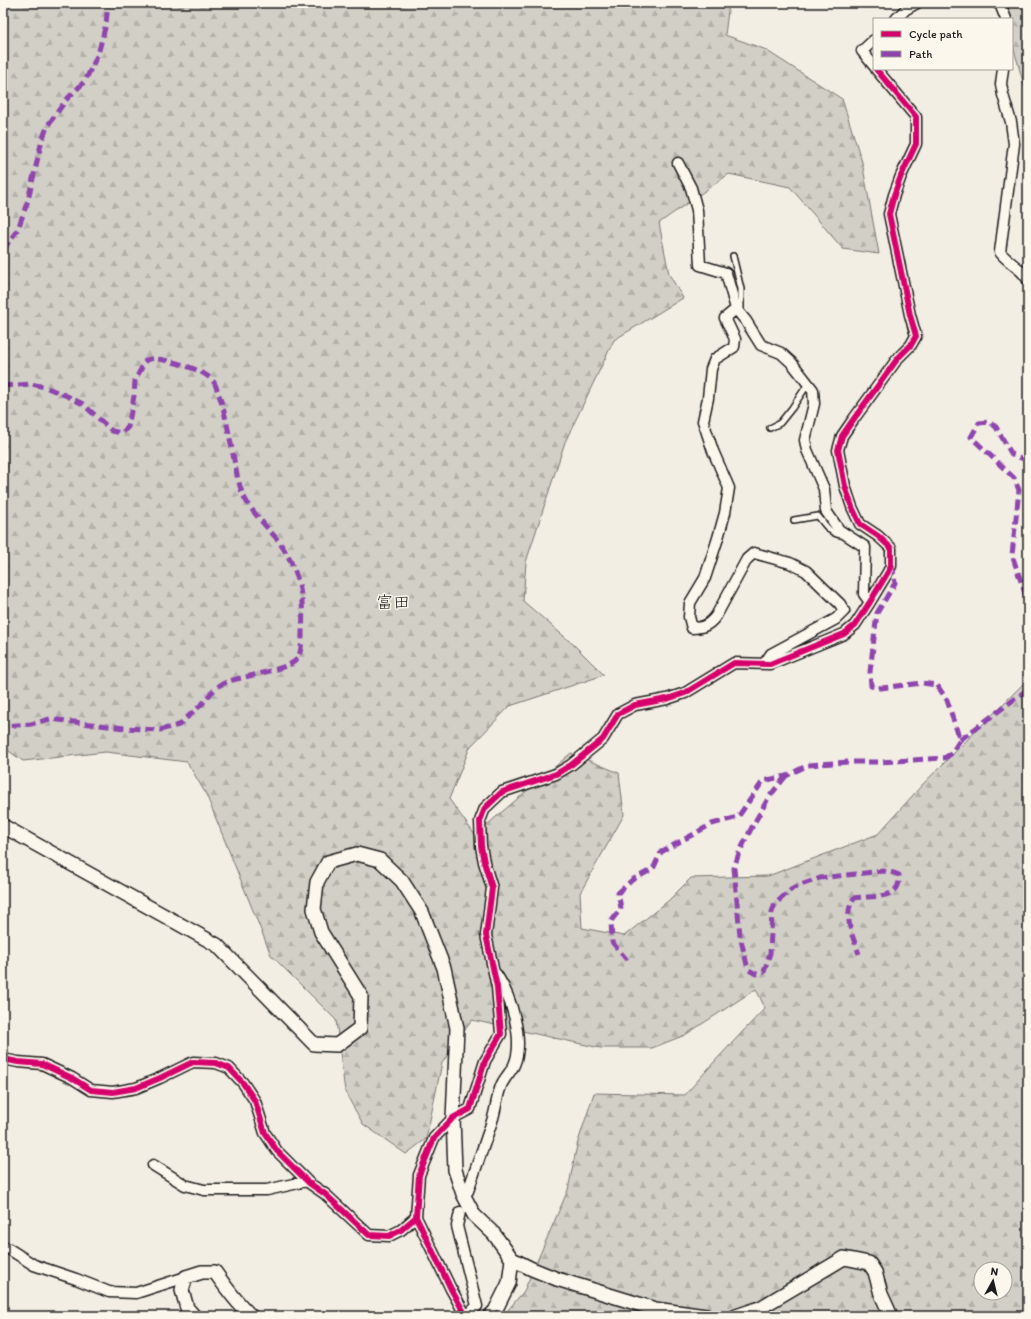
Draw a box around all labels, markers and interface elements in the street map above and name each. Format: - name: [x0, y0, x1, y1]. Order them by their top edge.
- legend: [873, 18, 1013, 70]
- text: Cycle path: [909, 27, 963, 41]
- text: Path: [909, 47, 932, 61]
- district label: 富田: [376, 592, 410, 612]
- north arrow: [973, 1261, 1013, 1301]
- text: N: [990, 1265, 999, 1279]

